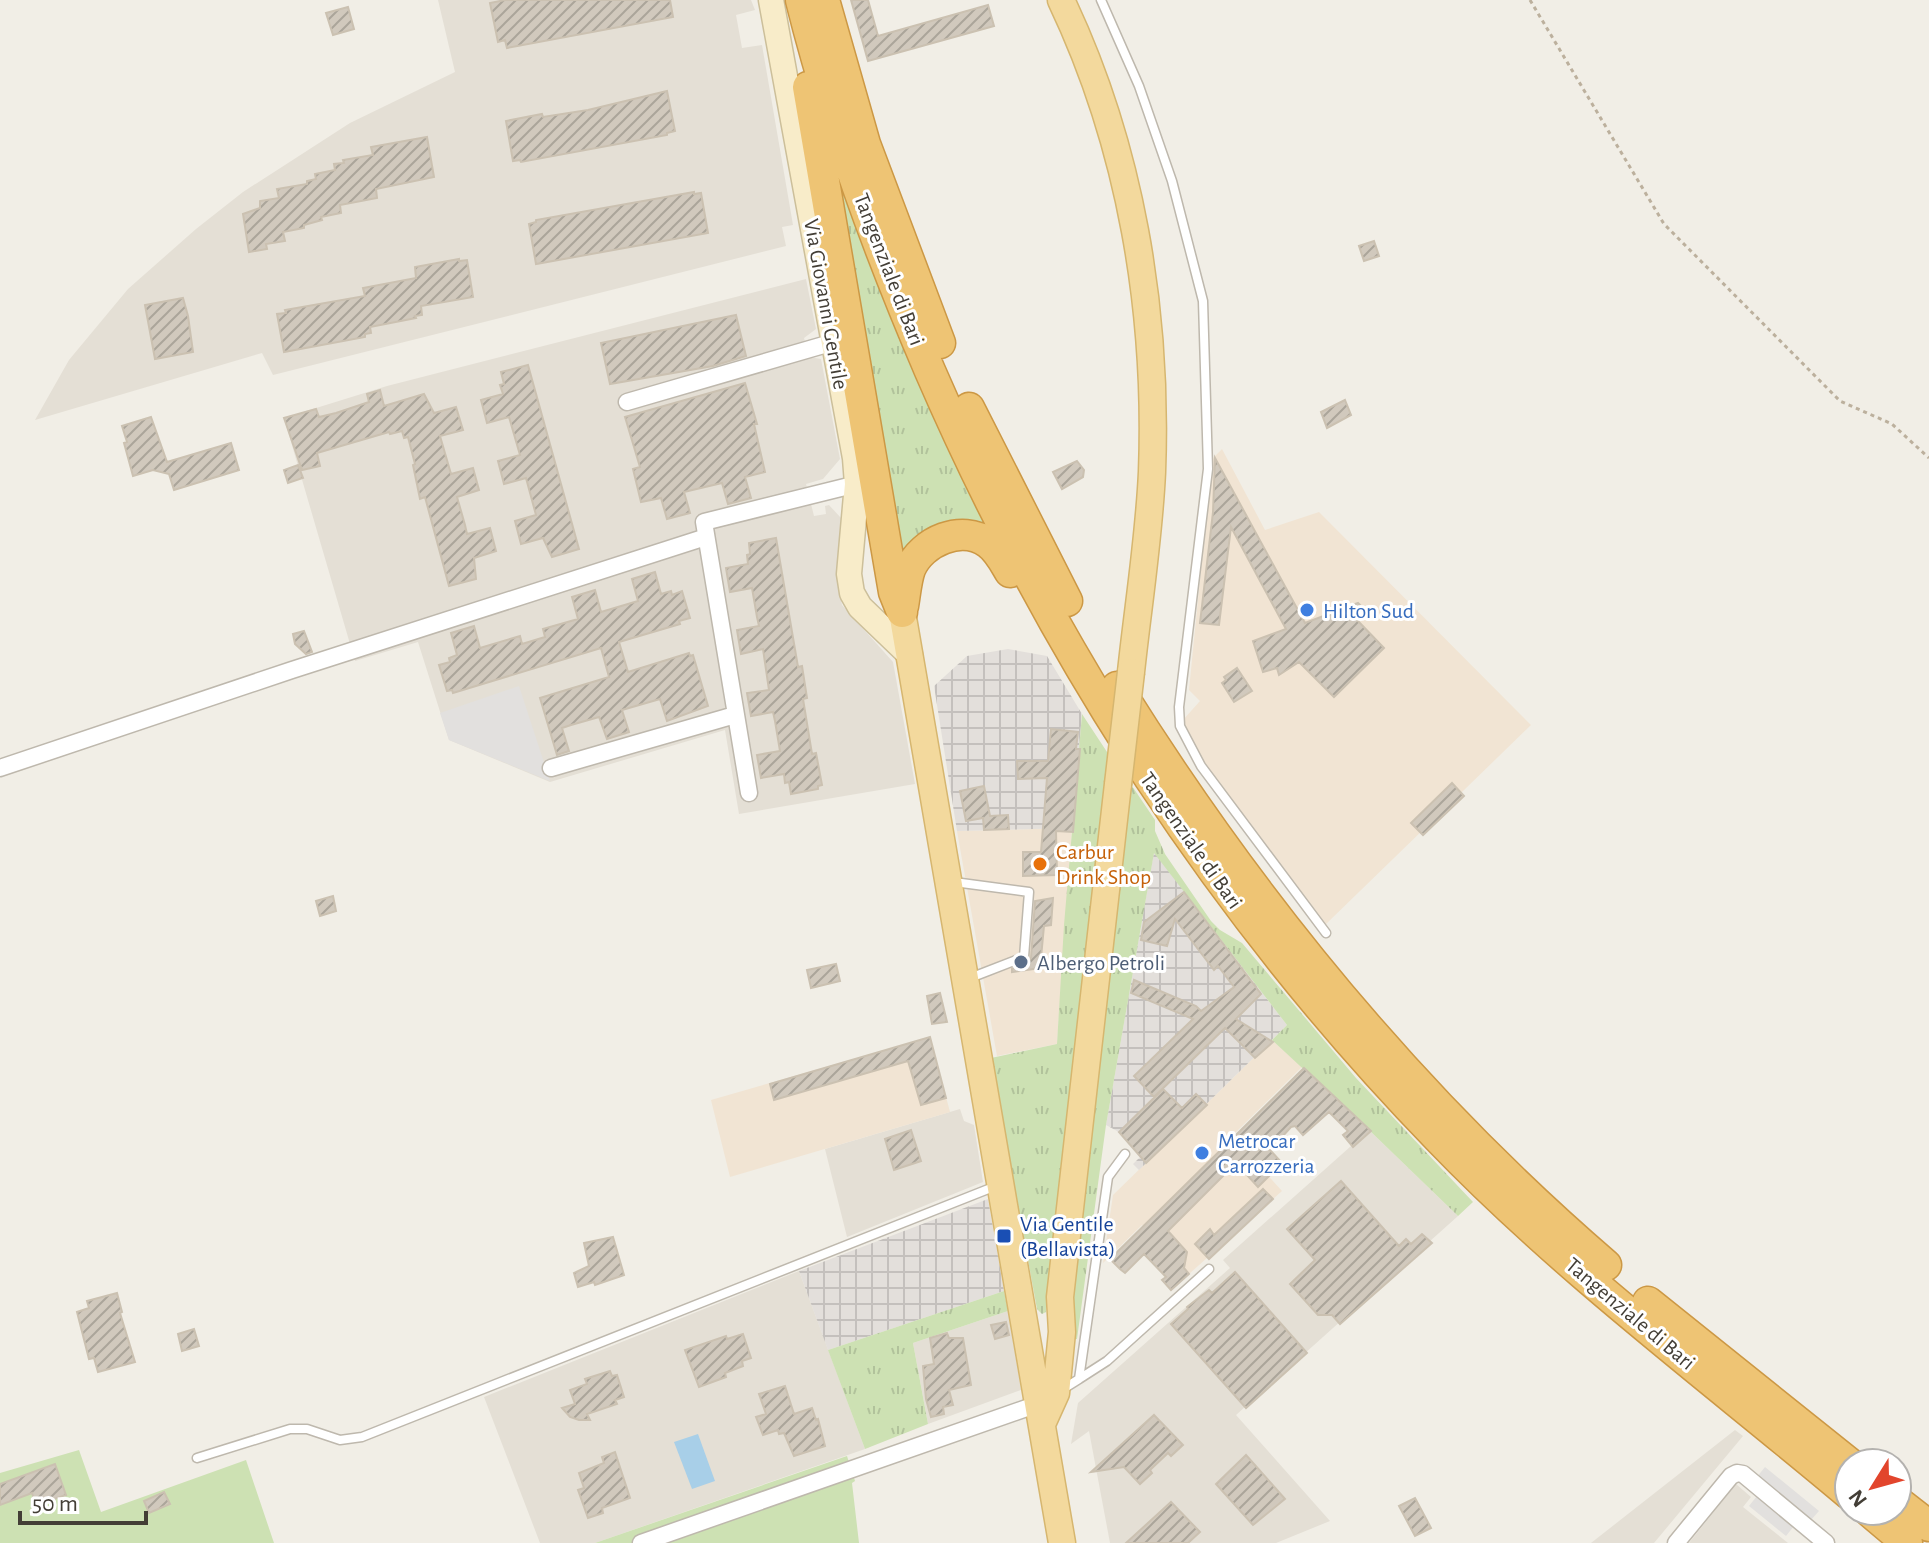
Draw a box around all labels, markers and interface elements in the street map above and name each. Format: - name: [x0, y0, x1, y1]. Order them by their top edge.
- street label: Tangenziale di Bari: [850, 190, 928, 349]
- street label: Via Giovanni Gentile: [800, 217, 852, 391]
- place label: Hilton Sud: [1323, 600, 1414, 622]
- marker: Hilton Sud: [1298, 601, 1316, 619]
- street label: Tangenziale di Bari: [1136, 768, 1246, 913]
- place label: Carbur Drink Shop: [1056, 841, 1151, 888]
- marker: Carbur Drink Shop: [1031, 855, 1049, 873]
- place label: Albergo Petroli: [1037, 952, 1165, 974]
- marker: Albergo Petroli: [1012, 953, 1030, 971]
- place label: Metrocar Carrozzeria: [1218, 1130, 1315, 1177]
- marker: Metrocar Carrozzeria: [1193, 1144, 1211, 1162]
- place label: Via Gentile (Bellavista): [1020, 1213, 1116, 1260]
- marker: Via Gentile (Bellavista): [995, 1227, 1013, 1245]
- street label: Tangenziale di Bari: [1562, 1254, 1699, 1374]
- north arrow: [1833, 1447, 1913, 1527]
- scale bar: [20, 1475, 146, 1525]
- text: N: [1844, 1486, 1871, 1511]
- text: 50 m: [32, 1492, 78, 1516]

